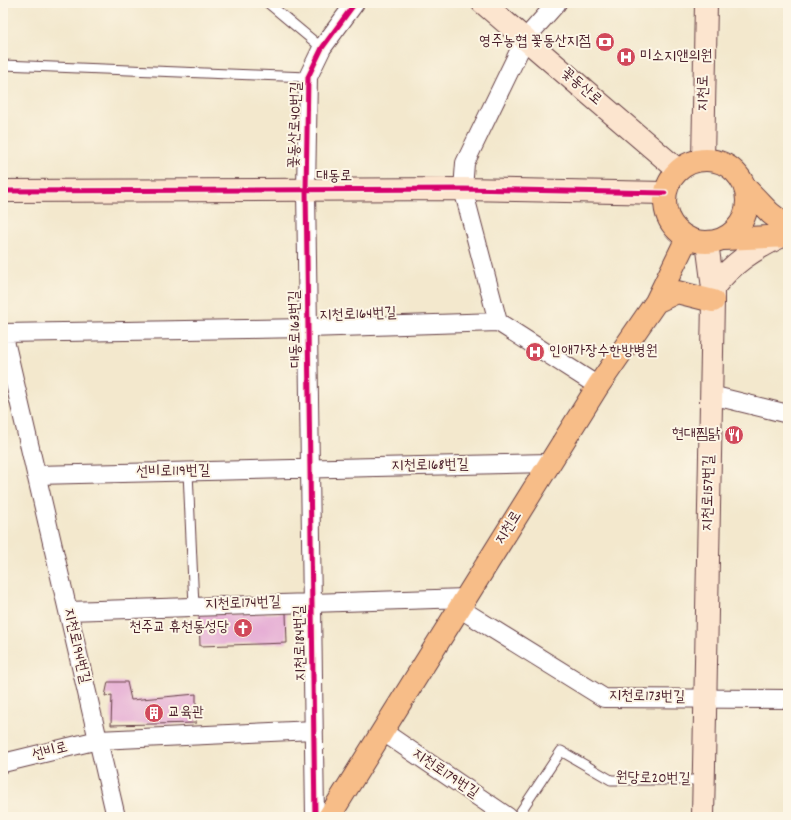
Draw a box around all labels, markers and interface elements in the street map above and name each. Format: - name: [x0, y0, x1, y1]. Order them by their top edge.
- place label: 영주농협 꽃동산지점: [479, 31, 591, 53]
- bank icon: 영주농협 꽃동산지점: [594, 31, 616, 53]
- hospital icon: 미소지앤의원: [615, 46, 637, 68]
- place label: 미소지앤의원: [640, 46, 712, 68]
- street label: 꽃동산로: [556, 63, 606, 111]
- street label: 지천로: [693, 75, 715, 111]
- street label: 꽃동산로40번길: [283, 81, 309, 169]
- street label: 대동로: [316, 166, 352, 188]
- street label: 대동로163번길: [284, 290, 308, 368]
- street label: 지천로164번길: [319, 303, 397, 327]
- hospital icon: 인애가장수한방병원: [524, 341, 546, 363]
- place label: 인애가장수한방병원: [549, 341, 658, 363]
- place label: 현대찜닭: [672, 424, 721, 446]
- restaurant icon: 현대찜닭: [723, 424, 745, 446]
- street label: 지천로168번길: [391, 454, 469, 478]
- street label: 지천로157번길: [697, 455, 721, 531]
- street label: 선비로119번길: [136, 460, 210, 484]
- street label: 지천로: [490, 507, 528, 549]
- street label: 지천로174번길: [205, 592, 281, 616]
- street label: 지천로184번길: [289, 605, 313, 681]
- street label: 지천로194번길: [57, 606, 95, 686]
- place label: 천주교 휴천동성당: [129, 617, 229, 639]
- church icon: 천주교 휴천동성당: [232, 617, 254, 639]
- street label: 지천로173번길: [609, 685, 685, 709]
- building icon: 교육관: [143, 702, 165, 724]
- place label: 교육관: [168, 702, 204, 724]
- street label: 선비로: [30, 737, 70, 767]
- street label: 지천로179번길: [407, 744, 483, 804]
- street label: 원당로20번길: [615, 767, 691, 791]

